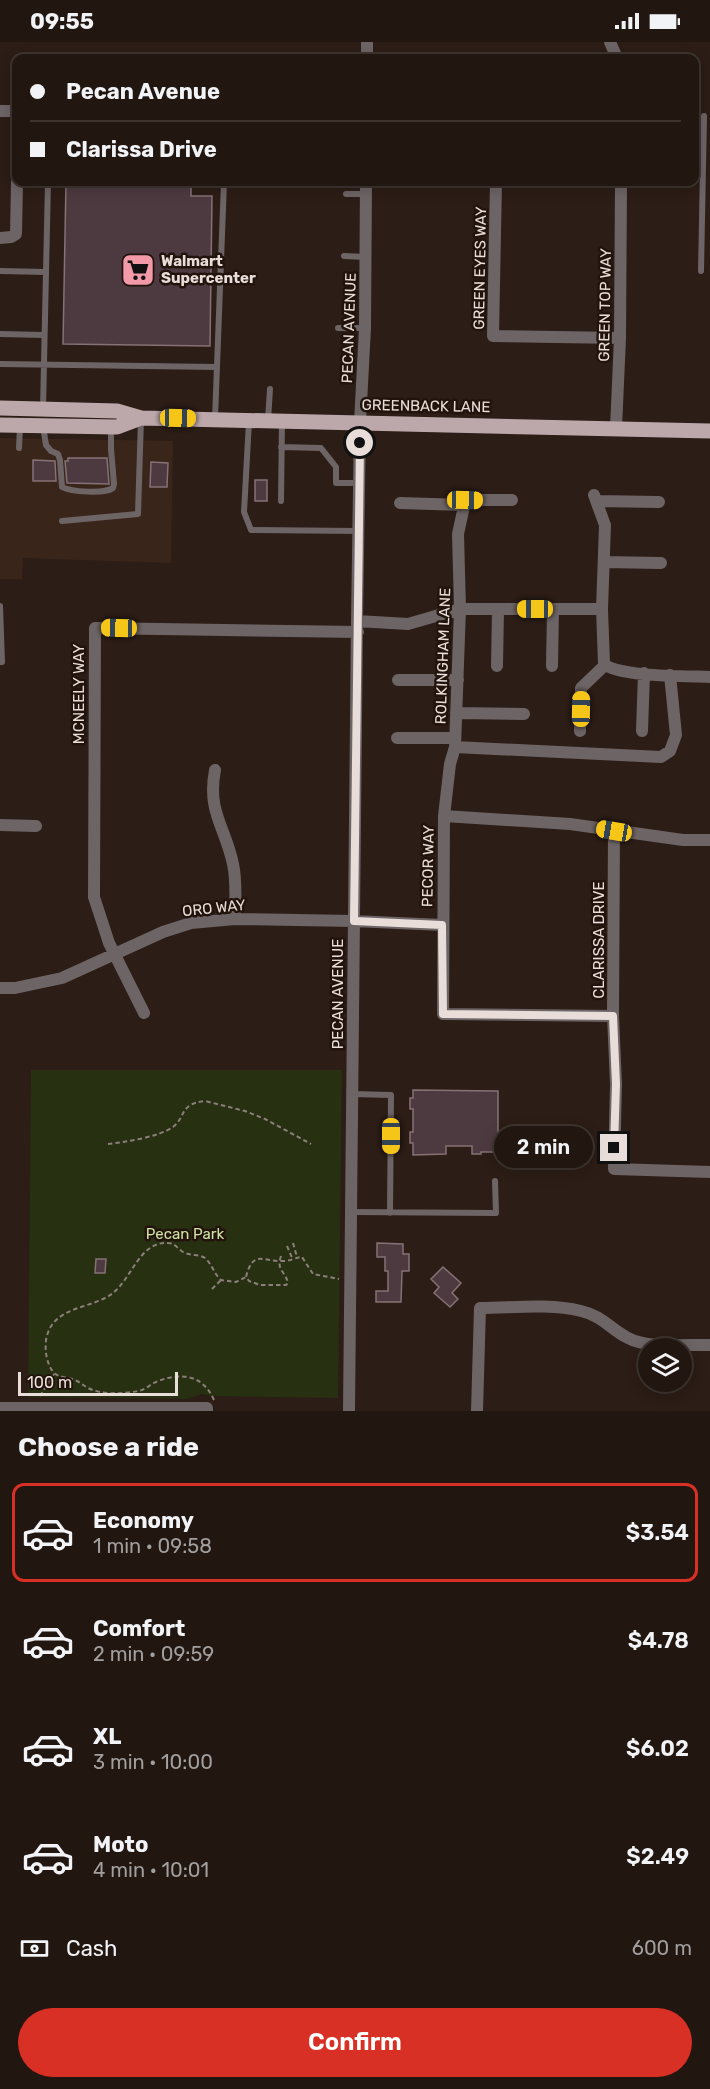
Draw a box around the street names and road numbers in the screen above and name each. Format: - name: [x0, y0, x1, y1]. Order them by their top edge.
- street label: GREEN EYES WAY: [470, 206, 490, 330]
- street label: GREEN TOP WAY: [595, 248, 615, 362]
- street label: PECAN AVENUE: [338, 272, 360, 384]
- street label: GREENBACK LANE: [361, 396, 491, 416]
- street label: ROLKINGHAM LANE: [432, 587, 454, 725]
- street label: MCNEELY WAY: [70, 644, 88, 744]
- street label: PECOR WAY: [418, 824, 438, 907]
- street label: CLARISSA DRIVE: [590, 881, 608, 999]
- street label: ORO WAY: [181, 896, 247, 920]
- street label: PECAN AVENUE: [329, 939, 347, 1049]

